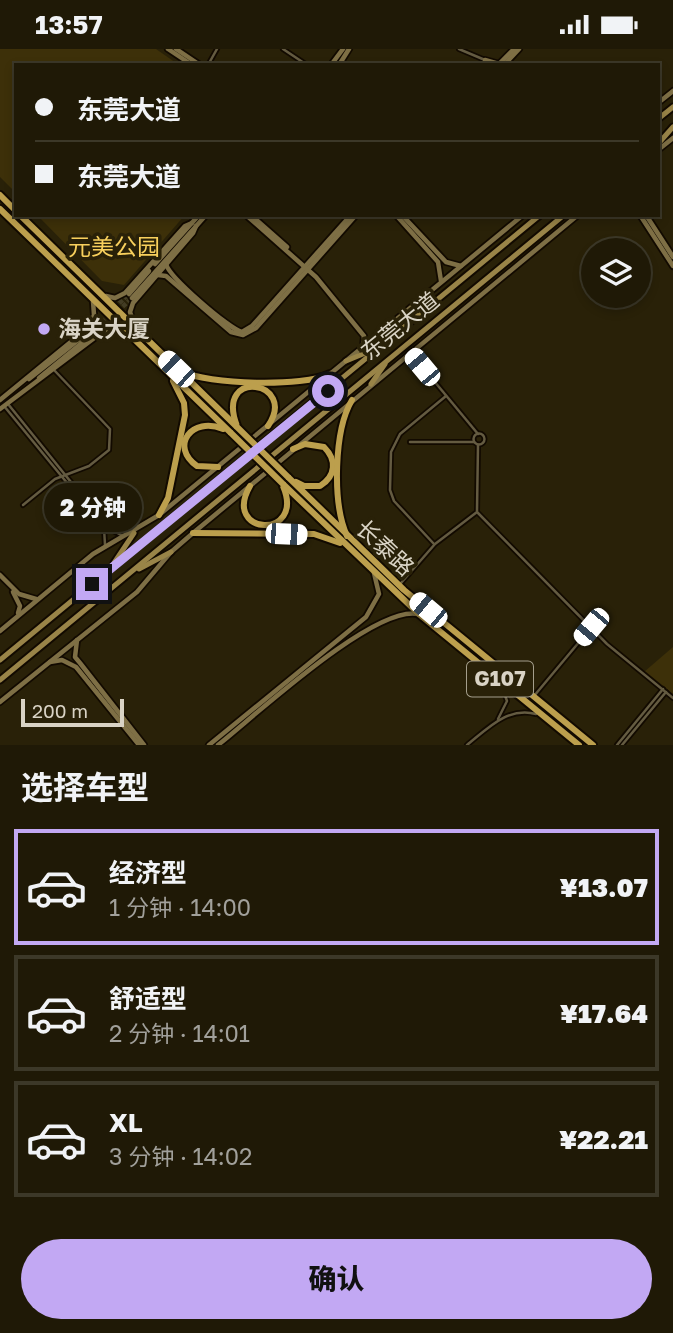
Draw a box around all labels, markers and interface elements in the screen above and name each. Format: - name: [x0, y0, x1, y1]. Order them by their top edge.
- text: 13:57: [35, 9, 103, 40]
- text: 东莞大道: [77, 94, 181, 125]
- text: 东莞大道: [77, 161, 181, 192]
- park label: 元美公园: [68, 232, 160, 260]
- map controls: [581, 238, 651, 308]
- button: layers: [581, 238, 651, 308]
- street label: 东莞大道: [355, 285, 444, 365]
- place label: 海关大厦: [58, 314, 150, 342]
- marker: 海关大厦: [36, 321, 52, 337]
- car: [401, 344, 444, 390]
- car: [154, 347, 199, 391]
- route start: [312, 375, 344, 407]
- callout: 2 分钟: [43, 483, 141, 531]
- text: 2 分钟: [60, 493, 126, 521]
- street label: 长泰路: [351, 514, 420, 581]
- car: [265, 523, 308, 545]
- route end: [76, 568, 108, 600]
- car: [406, 588, 451, 632]
- car: [570, 604, 613, 650]
- road number: G107: [467, 661, 533, 697]
- scale bar: [21, 696, 124, 728]
- text: 200 m: [32, 699, 88, 722]
- text: 选择车型: [21, 768, 149, 806]
- icon: car: [25, 856, 88, 919]
- text: 经济型: [109, 857, 187, 888]
- text: ¥13.07: [560, 872, 648, 903]
- text: 1 分钟 · 14:00: [109, 893, 251, 921]
- icon: car: [25, 982, 88, 1045]
- text: 舒适型: [109, 983, 187, 1014]
- text: ¥17.64: [560, 998, 648, 1029]
- text: 2 分钟 · 14:01: [109, 1019, 250, 1047]
- text: XL: [109, 1107, 143, 1138]
- icon: car: [25, 1108, 88, 1171]
- text: ¥22.21: [559, 1124, 648, 1155]
- text: 3 分钟 · 14:02: [109, 1142, 252, 1170]
- button: 确认: [21, 1239, 652, 1319]

